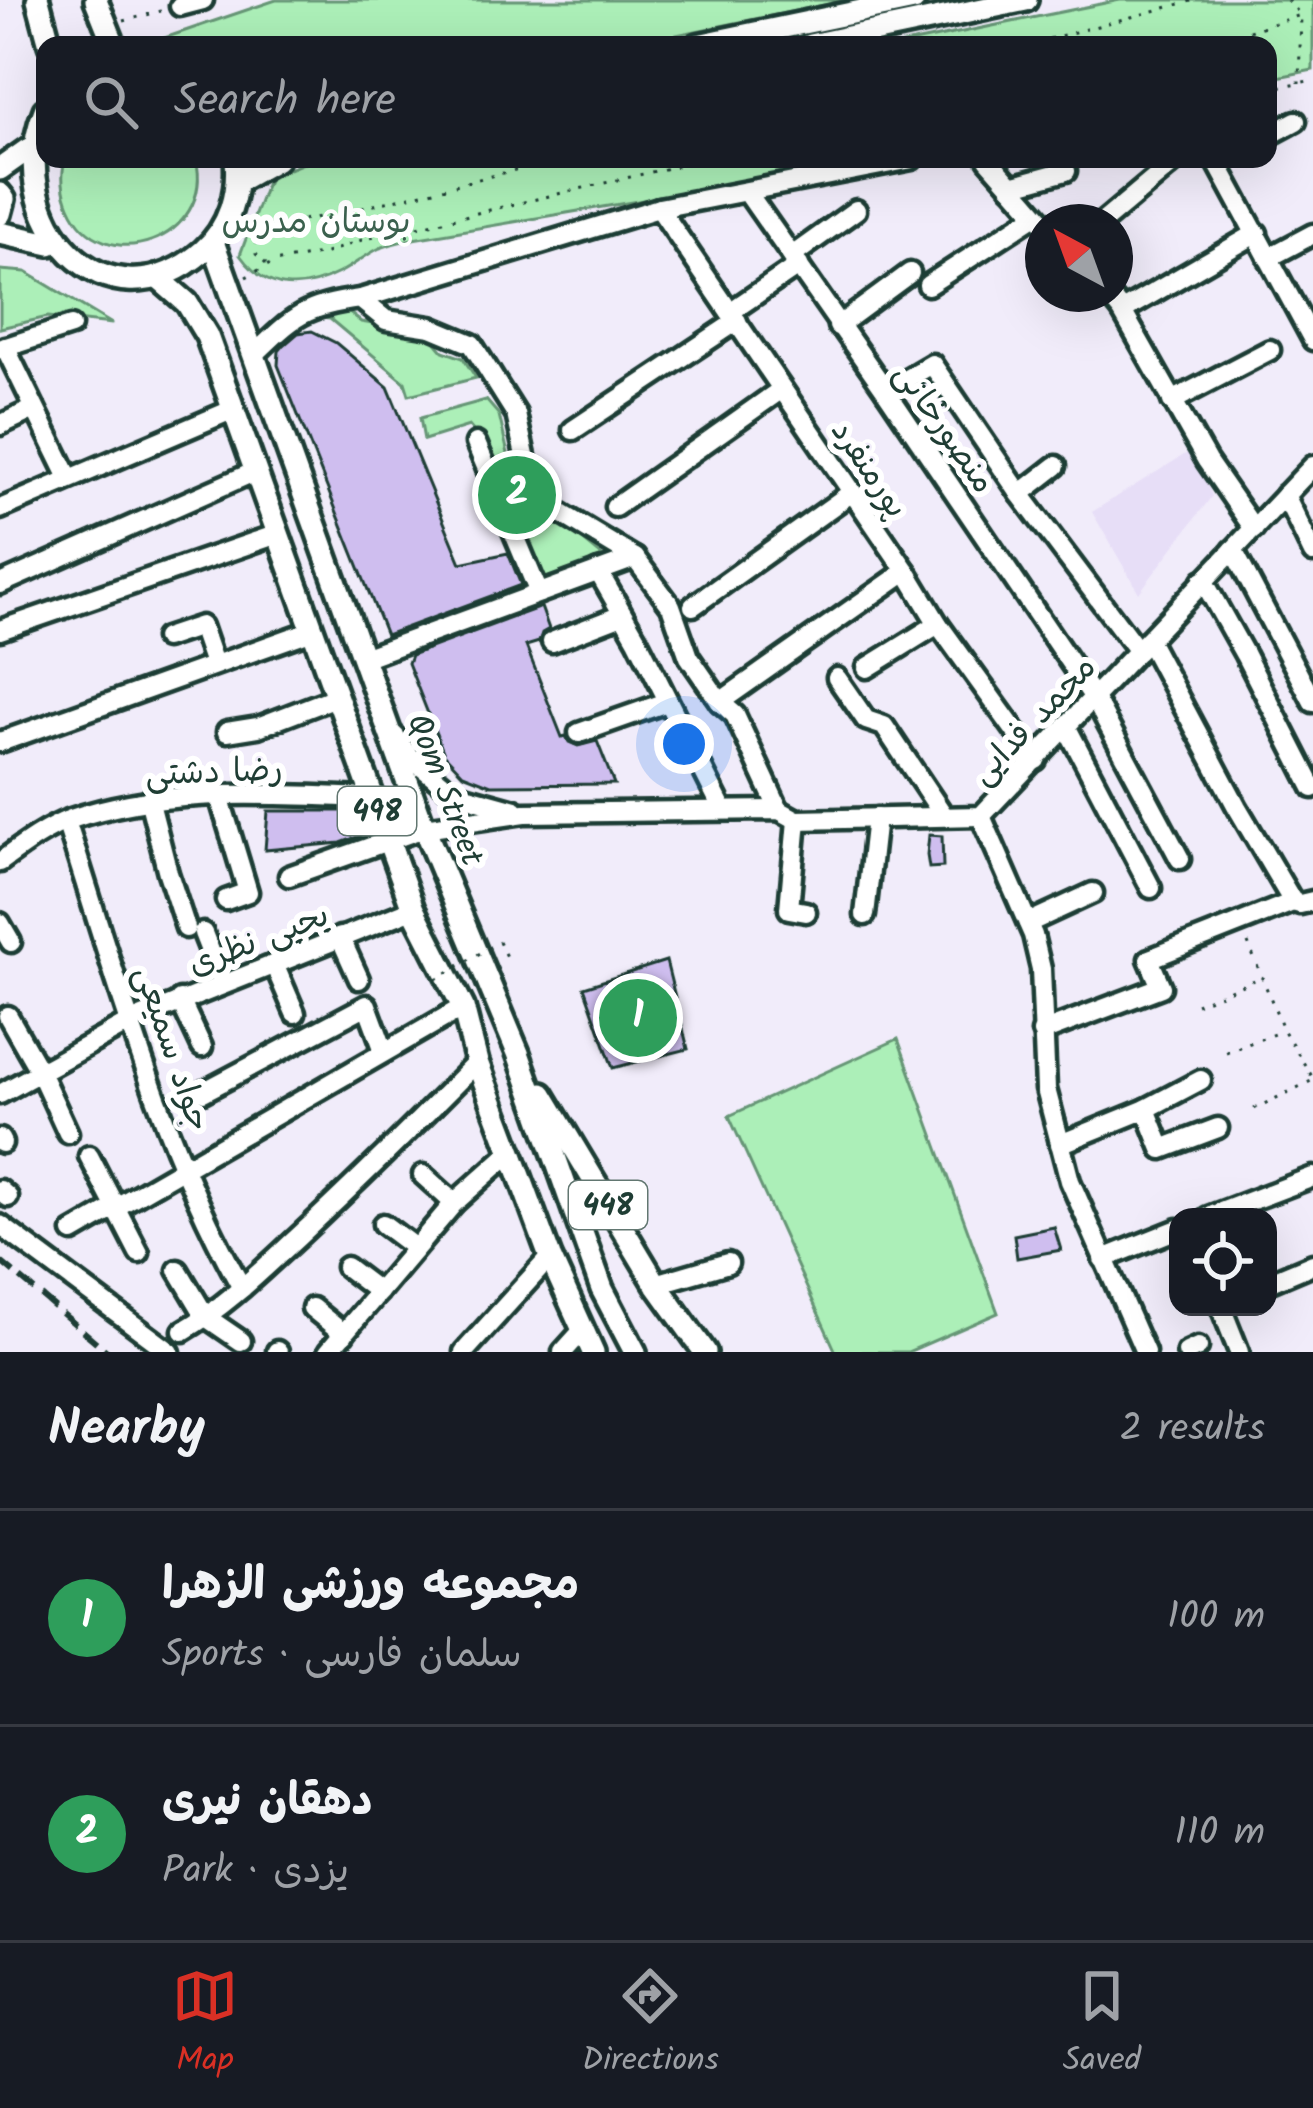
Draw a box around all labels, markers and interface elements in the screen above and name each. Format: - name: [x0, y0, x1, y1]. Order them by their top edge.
- search box: [36, 36, 1277, 168]
- text: Search here: [174, 66, 396, 138]
- icon: search: [78, 69, 144, 135]
- park label: بوستان مدرس: [221, 197, 411, 250]
- north arrow: [1025, 204, 1133, 312]
- street label: منصورخانی: [878, 352, 1008, 506]
- street label: پورمنفرد: [816, 410, 921, 530]
- pin: 2: [478, 450, 556, 540]
- street label: محمد فدایی: [959, 644, 1111, 799]
- street label: Qom Street: [390, 706, 497, 875]
- your location: [654, 714, 714, 774]
- street label: رضا دشتی: [145, 745, 284, 802]
- road number: 498: [338, 787, 416, 835]
- street label: یحیی نظری: [181, 890, 337, 992]
- street label: جواد سمیعی: [118, 959, 224, 1139]
- pin: 1: [599, 973, 677, 1063]
- road number: 448: [569, 1181, 647, 1229]
- map controls: [1169, 1208, 1277, 1316]
- button: locate: [1169, 1208, 1277, 1316]
- text: Nearby: [48, 1390, 205, 1471]
- text: 2 results: [1120, 1399, 1265, 1461]
- text: مجموعه ورزشی الزهرا: [162, 1550, 579, 1622]
- text: 1: [81, 1587, 93, 1649]
- text: 100 m: [1167, 1587, 1265, 1649]
- text: Sports · سلمان فارسی: [162, 1625, 522, 1687]
- text: دهقان نیری: [162, 1766, 373, 1838]
- text: 2: [76, 1803, 98, 1865]
- text: 110 m: [1174, 1803, 1265, 1865]
- text: Park · یزدی: [162, 1841, 349, 1903]
- tab: Map: [172, 1963, 238, 2088]
- tab: Directions: [582, 1963, 719, 2088]
- tab: Saved: [1063, 1963, 1141, 2088]

